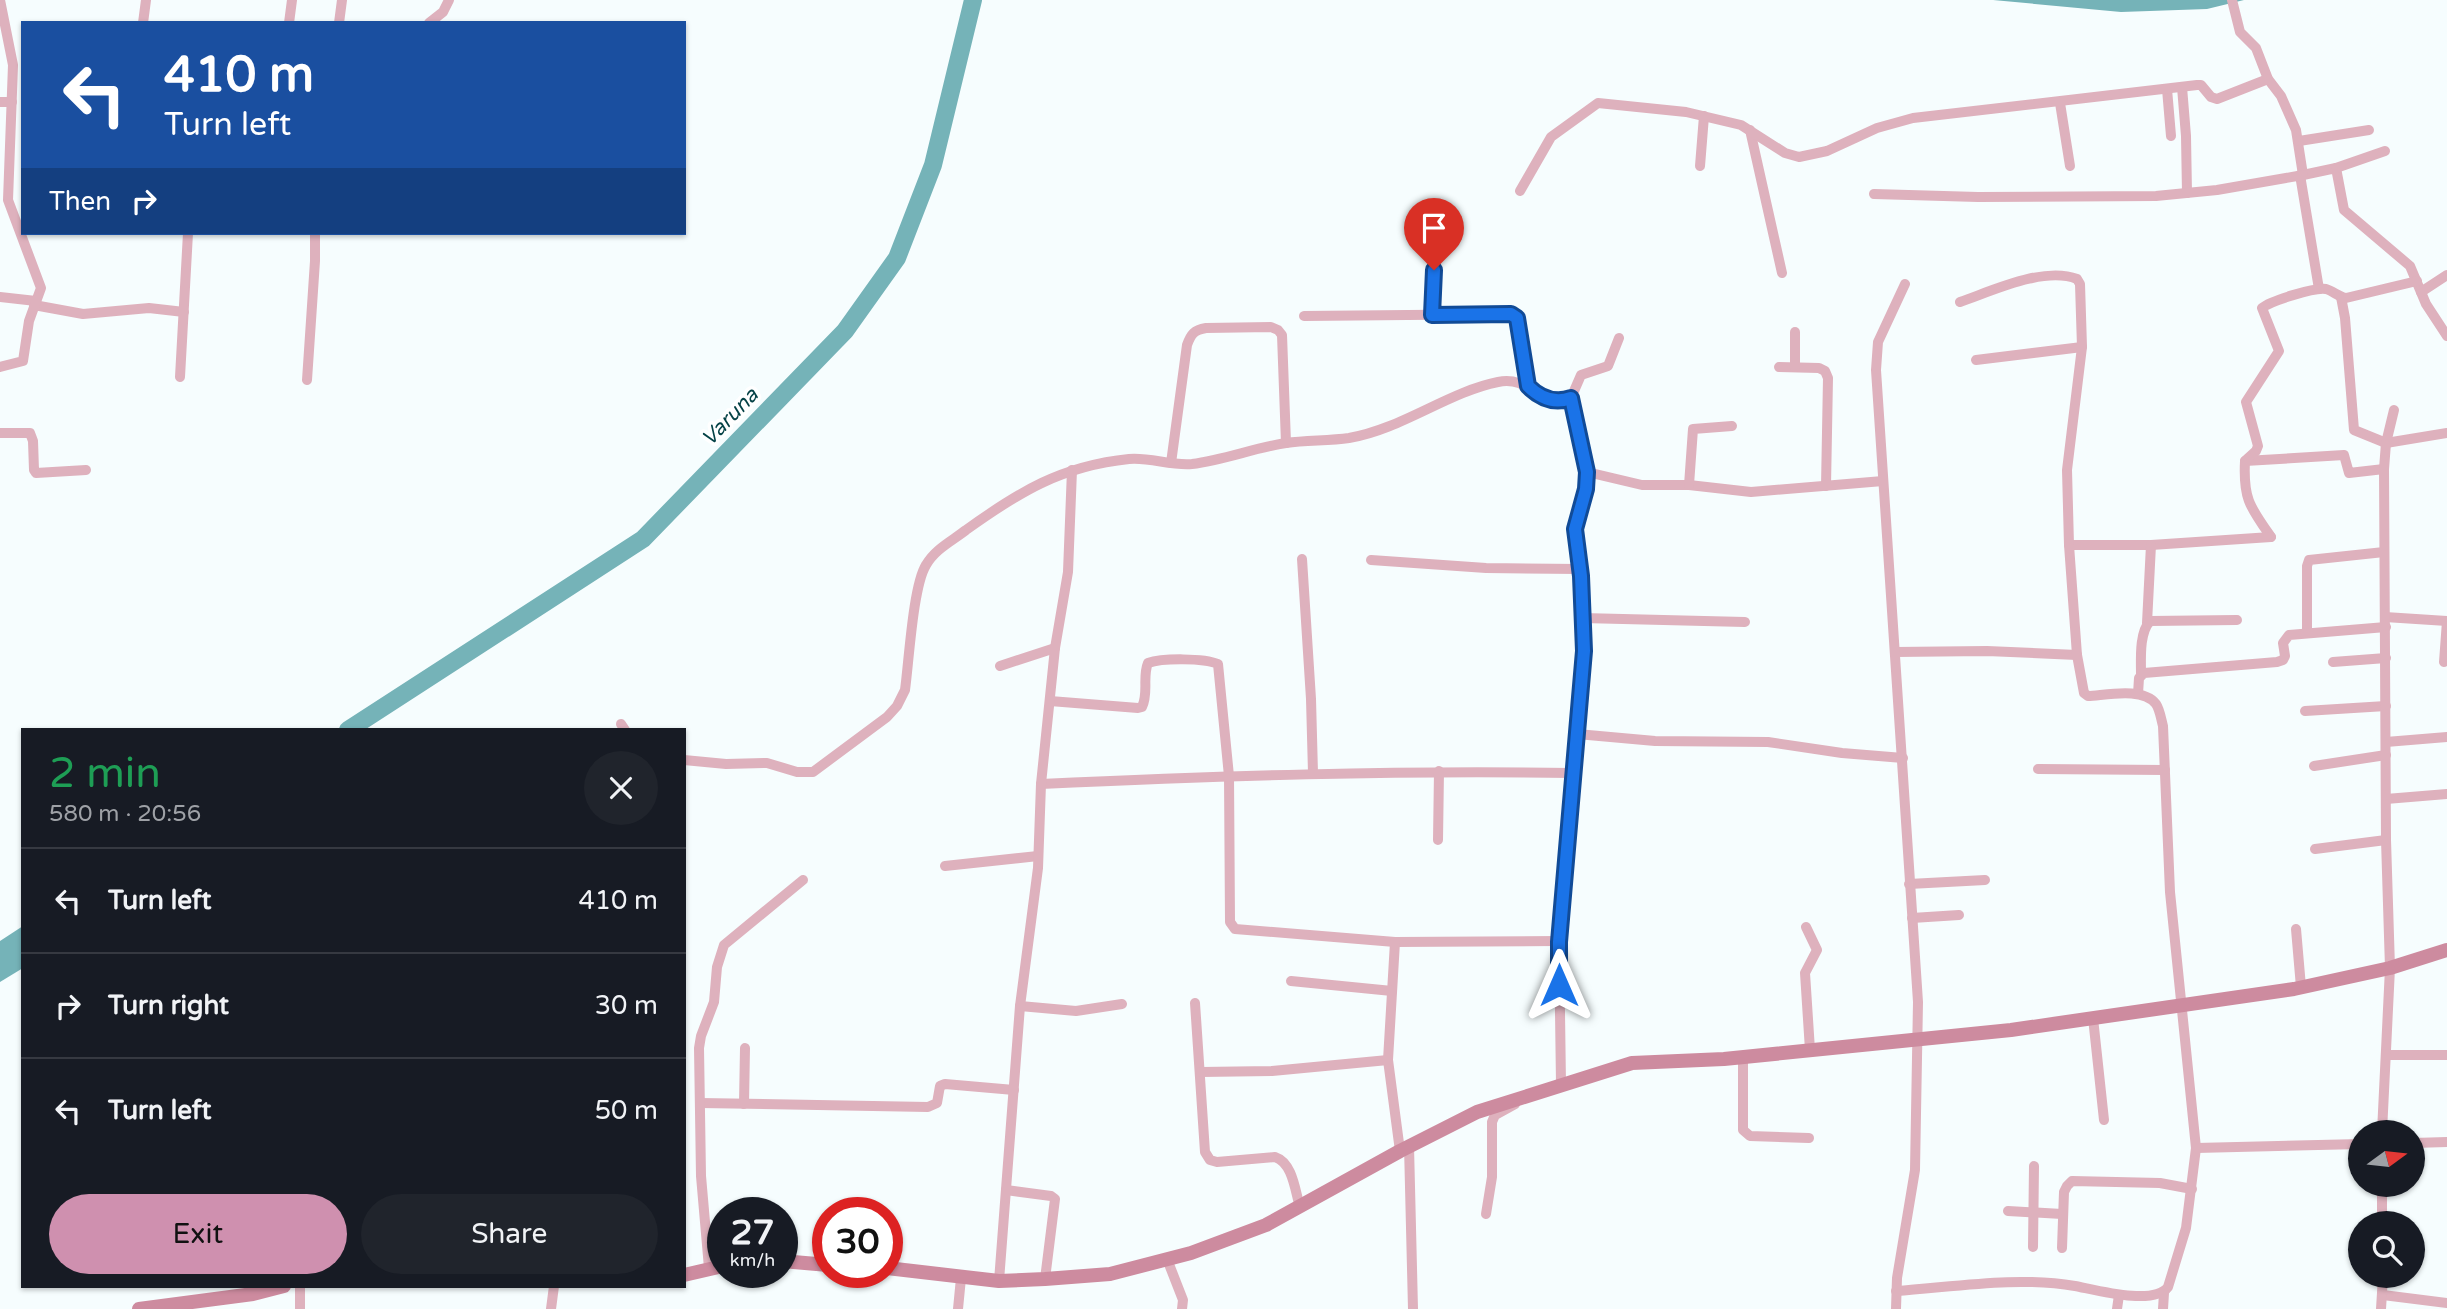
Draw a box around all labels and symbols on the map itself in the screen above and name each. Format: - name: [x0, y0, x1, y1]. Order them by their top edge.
- pin: [1404, 198, 1464, 270]
- water label: Varuna: [696, 382, 764, 451]
- position arrow: [1522, 948, 1596, 1022]
- north arrow: [2348, 1120, 2426, 1197]
- speed limit sign: 30: [812, 1197, 903, 1288]

